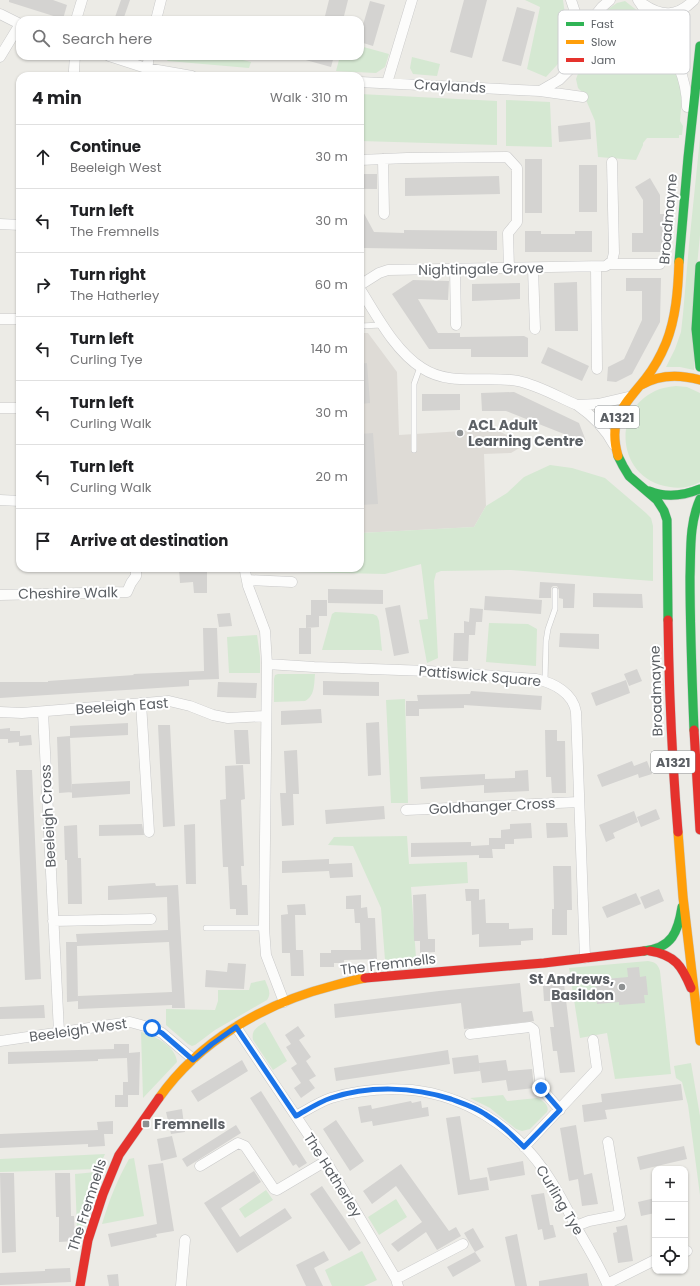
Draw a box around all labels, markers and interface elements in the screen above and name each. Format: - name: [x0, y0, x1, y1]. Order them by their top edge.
- legend: [558, 10, 690, 74]
- search box: [16, 16, 364, 60]
- text: Fast: [591, 16, 614, 32]
- icon: search: [30, 27, 52, 49]
- text: Search here: [62, 28, 152, 49]
- text: Slow: [591, 34, 616, 50]
- text: Jam: [591, 52, 616, 68]
- street label: Craylands: [414, 74, 486, 98]
- text: 4 min: [32, 86, 82, 110]
- text: Walk · 310 m: [270, 88, 348, 107]
- text: Continue: [70, 136, 141, 157]
- icon: ahead: [32, 146, 54, 168]
- text: 30 m: [315, 147, 348, 166]
- text: Beeleigh West: [70, 158, 161, 177]
- street label: Broadmayne: [654, 172, 682, 265]
- text: Turn left: [70, 200, 134, 221]
- icon: left: [32, 210, 54, 232]
- text: 30 m: [315, 211, 348, 230]
- text: The Fremnells: [70, 222, 159, 241]
- street label: Nightingale Grove: [418, 258, 544, 280]
- text: Turn right: [70, 264, 146, 285]
- icon: right: [32, 274, 54, 296]
- text: 60 m: [315, 275, 348, 294]
- text: The Hatherley: [70, 286, 159, 305]
- text: Turn left: [70, 328, 134, 349]
- icon: left: [32, 338, 54, 360]
- text: 140 m: [311, 339, 348, 358]
- text: Curling Tye: [70, 350, 143, 369]
- text: Turn left: [70, 392, 134, 413]
- icon: left: [32, 402, 54, 424]
- text: 30 m: [315, 403, 348, 422]
- road number: A1321: [595, 406, 639, 428]
- text: Curling Walk: [70, 414, 152, 433]
- place label: ACL Adult Learning Centre: [468, 415, 584, 451]
- marker: ACL Adult Learning Centre: [455, 428, 465, 438]
- text: Turn left: [70, 456, 134, 477]
- icon: left: [32, 466, 54, 488]
- text: 20 m: [315, 467, 348, 486]
- text: Curling Walk: [70, 478, 152, 497]
- icon: arrive: [32, 530, 54, 552]
- text: Arrive at destination: [70, 530, 228, 551]
- street label: Cheshire Walk: [18, 582, 119, 604]
- street label: Broadmayne: [644, 645, 668, 737]
- street label: Pattiswick Square: [418, 661, 542, 691]
- street label: Beeleigh East: [75, 693, 169, 719]
- road number: A1321: [651, 751, 695, 773]
- street label: Beeleigh Cross: [35, 764, 61, 868]
- street label: Goldhanger Cross: [428, 793, 556, 819]
- street label: The Fremnells: [339, 948, 437, 980]
- place label: St Andrews, Basildon: [529, 969, 614, 1005]
- marker: St Andrews, Basildon: [617, 982, 627, 992]
- street label: Beeleigh West: [28, 1013, 128, 1047]
- route start: [143, 1019, 161, 1037]
- route end: [532, 1079, 550, 1097]
- place label: Fremnells: [154, 1114, 225, 1134]
- marker: Fremnells: [141, 1119, 151, 1129]
- street label: The Hatherley: [299, 1129, 367, 1221]
- street label: The Fremnells: [63, 1156, 111, 1254]
- street label: Curling Tye: [531, 1161, 589, 1239]
- map controls: [652, 1166, 688, 1274]
- button: +: [652, 1166, 688, 1202]
- button: −: [652, 1202, 688, 1238]
- button: locate: [652, 1238, 688, 1274]

